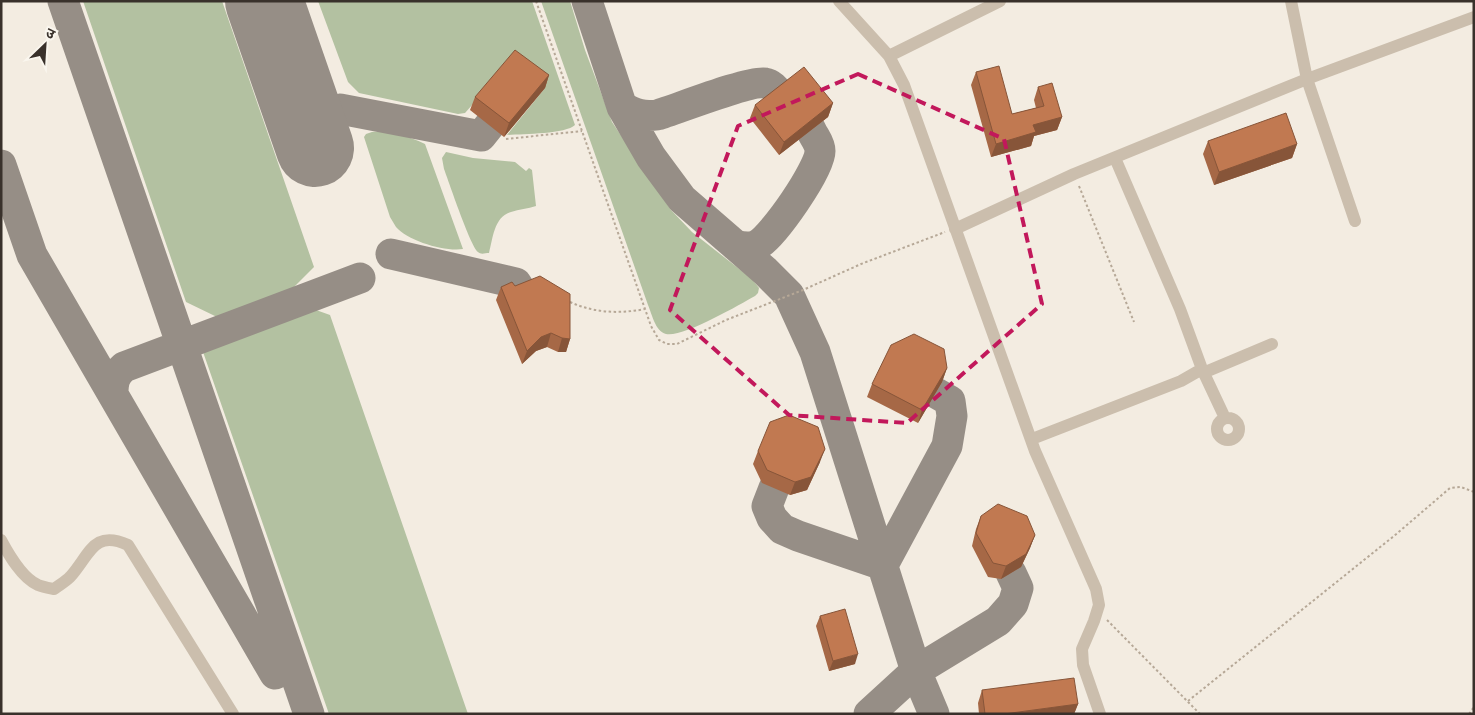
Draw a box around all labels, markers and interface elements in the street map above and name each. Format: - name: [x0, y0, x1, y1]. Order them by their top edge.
- north arrow: [20, 20, 70, 70]
- text: उ: [43, 26, 57, 43]

